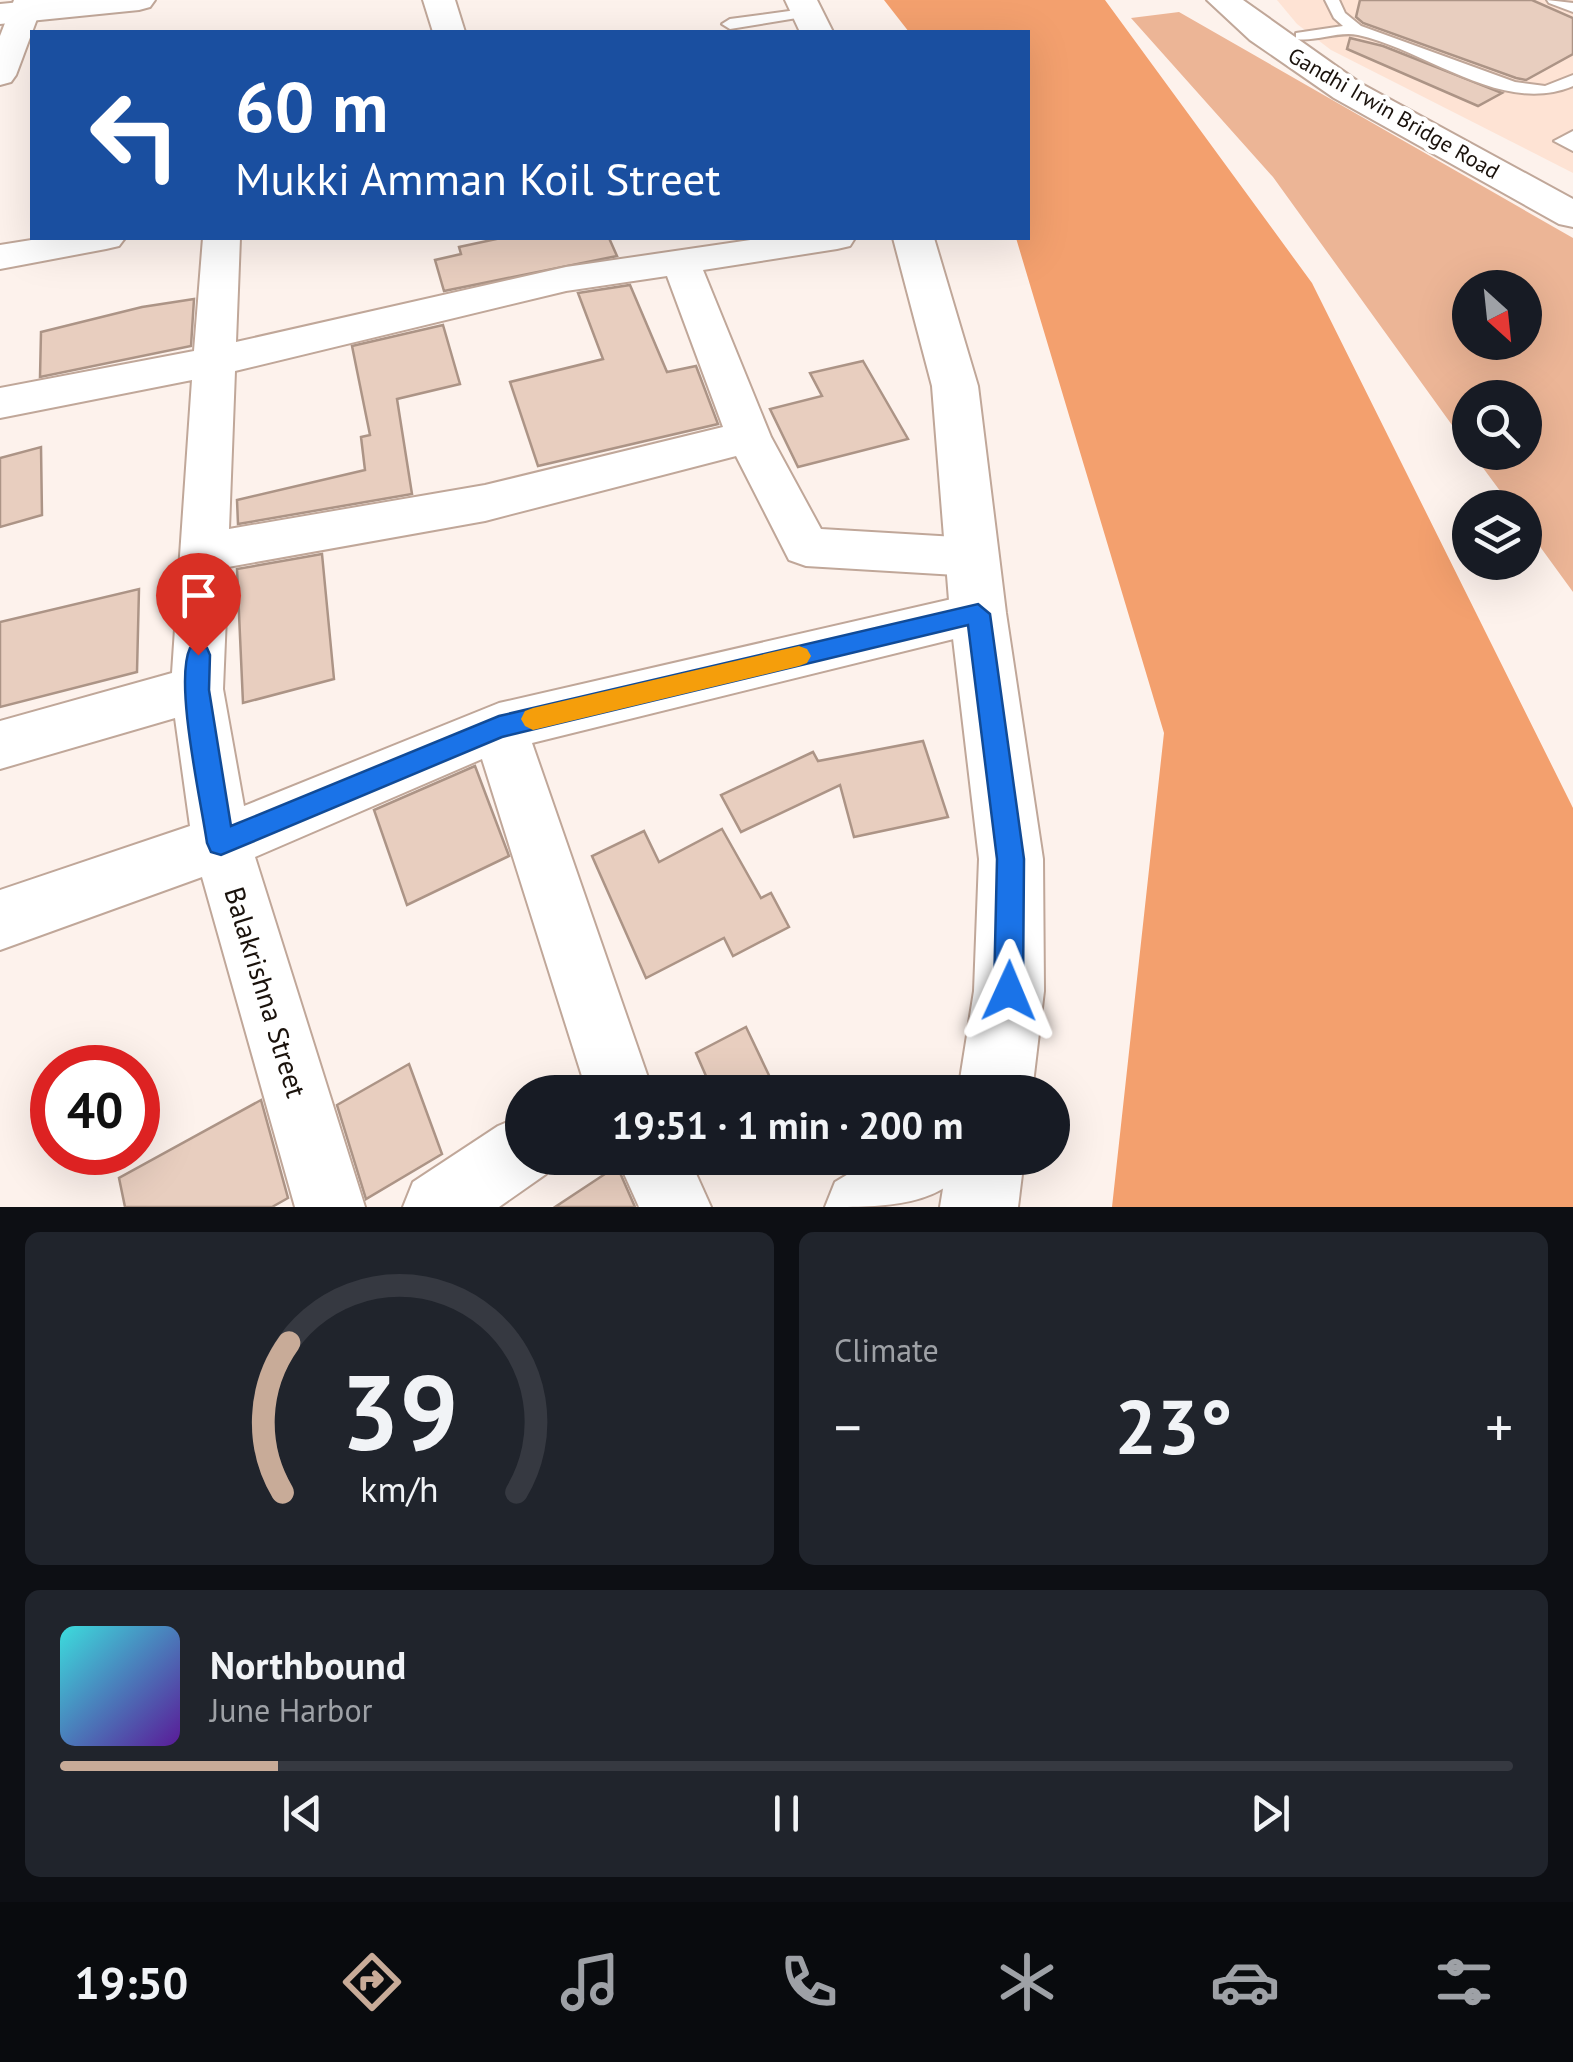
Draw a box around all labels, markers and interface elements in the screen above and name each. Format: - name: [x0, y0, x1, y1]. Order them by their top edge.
- street label: Gandhi Irwin Bridge Road: [1283, 41, 1505, 185]
- text: 60 m: [235, 61, 388, 151]
- icon: left: [70, 70, 200, 200]
- text: Mukki Amman Koil Street: [235, 149, 721, 207]
- north arrow: [1452, 270, 1542, 360]
- map controls: [1452, 270, 1542, 580]
- button: search: [1452, 380, 1542, 470]
- button: layers: [1452, 490, 1542, 580]
- pin: [156, 553, 241, 656]
- icon: arrive: [171, 568, 226, 623]
- street label: Balakrishna Street: [216, 882, 316, 1102]
- position arrow: [957, 939, 1061, 1043]
- speed limit sign: 40: [30, 1045, 160, 1175]
- text: 19:51 · 1 min · 200 m: [612, 1100, 963, 1149]
- text: Climate: [834, 1329, 939, 1371]
- text: 39: [341, 1344, 458, 1479]
- text: 23°: [1115, 1378, 1232, 1475]
- text: −: [834, 1391, 862, 1462]
- text: +: [1485, 1391, 1513, 1462]
- text: km/h: [360, 1466, 439, 1512]
- text: Northbound: [210, 1640, 406, 1689]
- text: June Harbor: [210, 1689, 372, 1731]
- icon: previous: [275, 1786, 330, 1841]
- icon: pause: [759, 1786, 814, 1841]
- icon: next: [1243, 1786, 1298, 1841]
- icon: directions: [337, 1947, 407, 2017]
- icon: music: [555, 1947, 625, 2017]
- icon: phone: [774, 1947, 844, 2017]
- icon: climate: [992, 1947, 1062, 2017]
- icon: car: [1210, 1947, 1280, 2017]
- icon: filters: [1429, 1947, 1499, 2017]
- text: 19:50: [74, 1953, 188, 2011]

